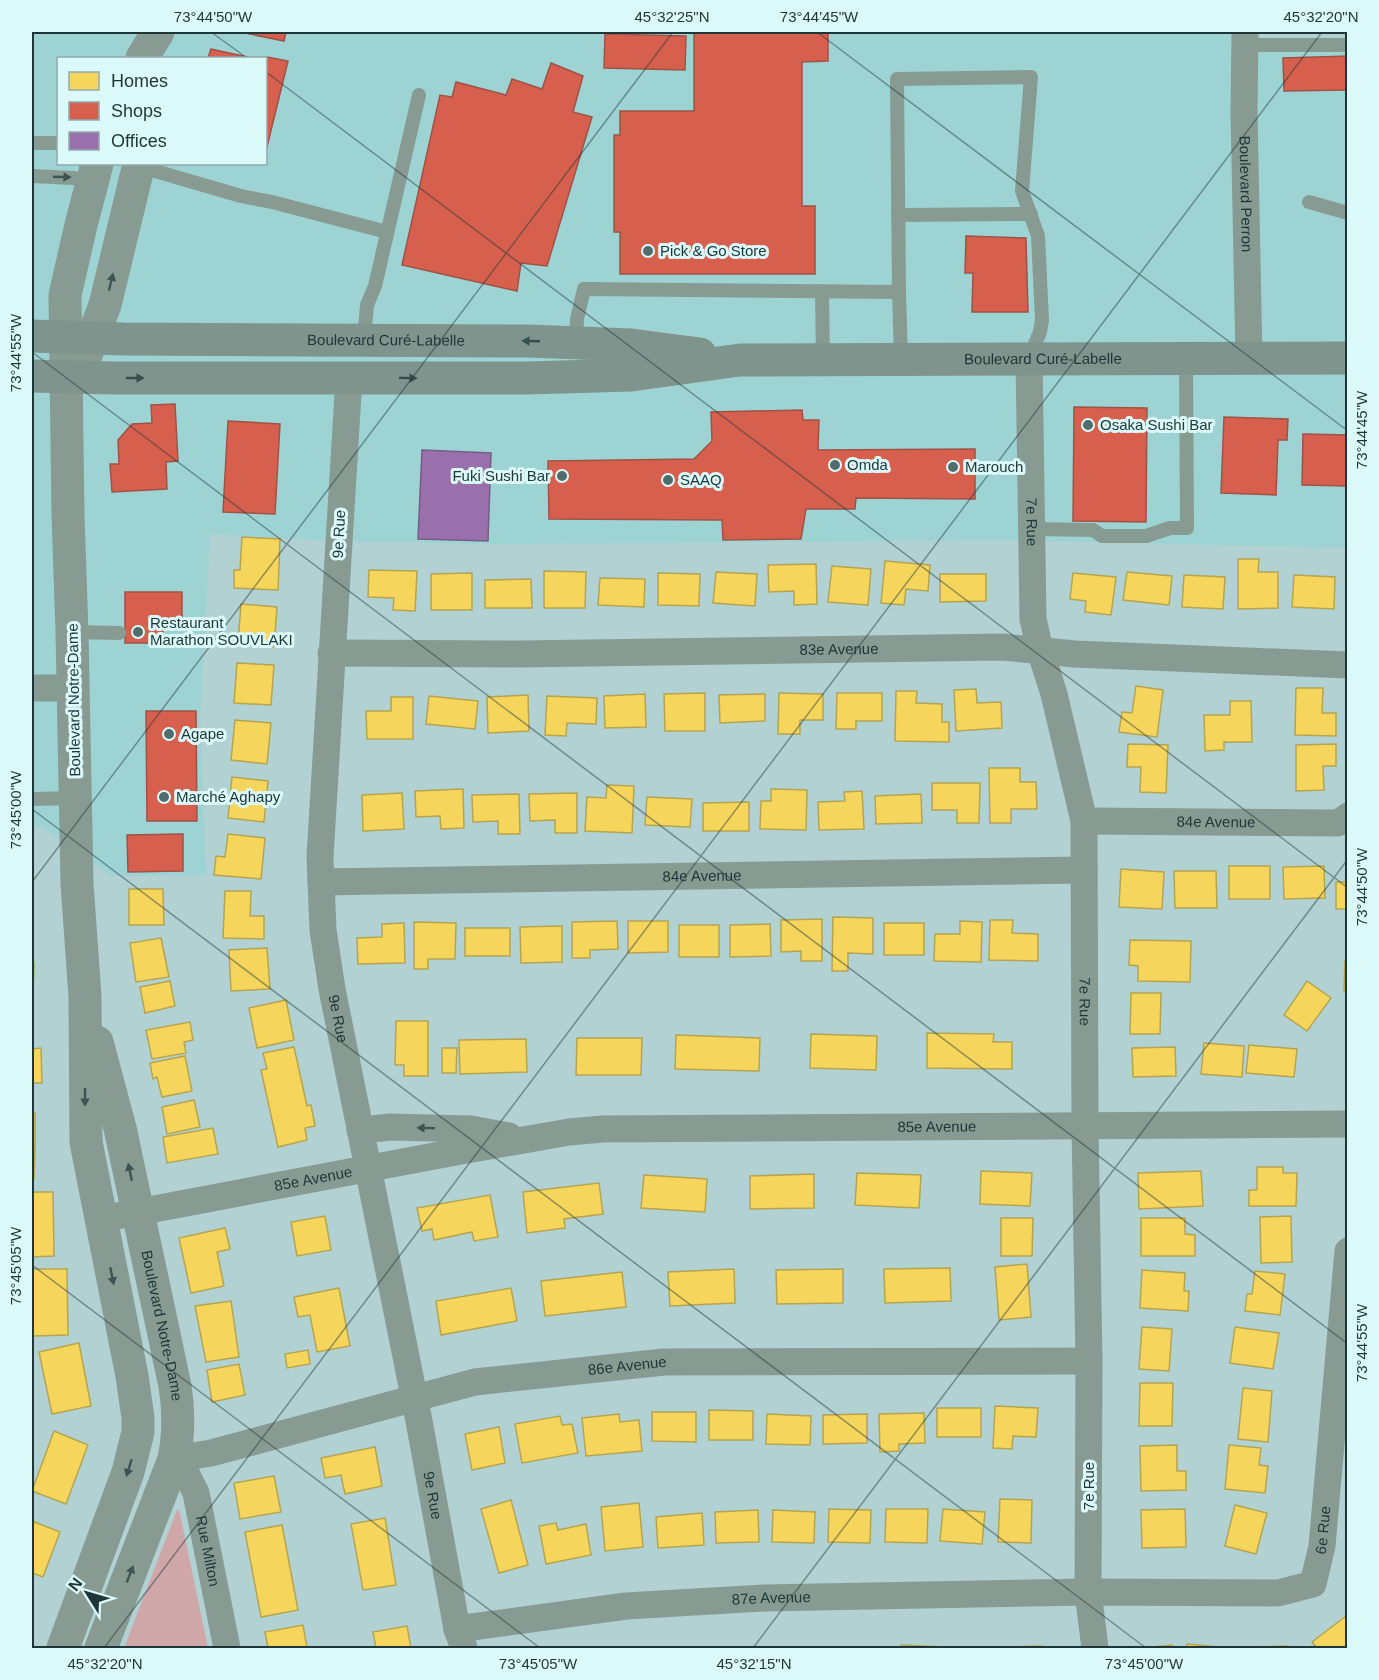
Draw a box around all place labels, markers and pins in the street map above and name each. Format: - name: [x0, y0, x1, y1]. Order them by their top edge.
- place label: Pick & Go Store: [660, 242, 767, 259]
- marker: Pick & Go Store: [641, 244, 655, 258]
- place label: Osaka Sushi Bar: [1100, 416, 1213, 433]
- marker: Osaka Sushi Bar: [1081, 418, 1095, 432]
- place label: Omda: [847, 456, 889, 473]
- marker: Omda: [828, 458, 842, 472]
- place label: Marouch: [965, 458, 1023, 475]
- marker: Marouch: [946, 460, 960, 474]
- place label: Fuki Sushi Bar: [452, 467, 550, 484]
- marker: Fuki Sushi Bar: [555, 469, 569, 483]
- place label: SAAQ: [680, 471, 722, 488]
- marker: SAAQ: [661, 473, 675, 487]
- place label: Restaurant Marathon SOUVLAKI: [150, 614, 293, 648]
- marker: Restaurant Marathon SOUVLAKI: [131, 625, 145, 639]
- place label: Agape: [181, 725, 224, 742]
- marker: Agape: [162, 727, 176, 741]
- place label: Marché Aghapy: [176, 788, 281, 805]
- marker: Marché Aghapy: [157, 790, 171, 804]

